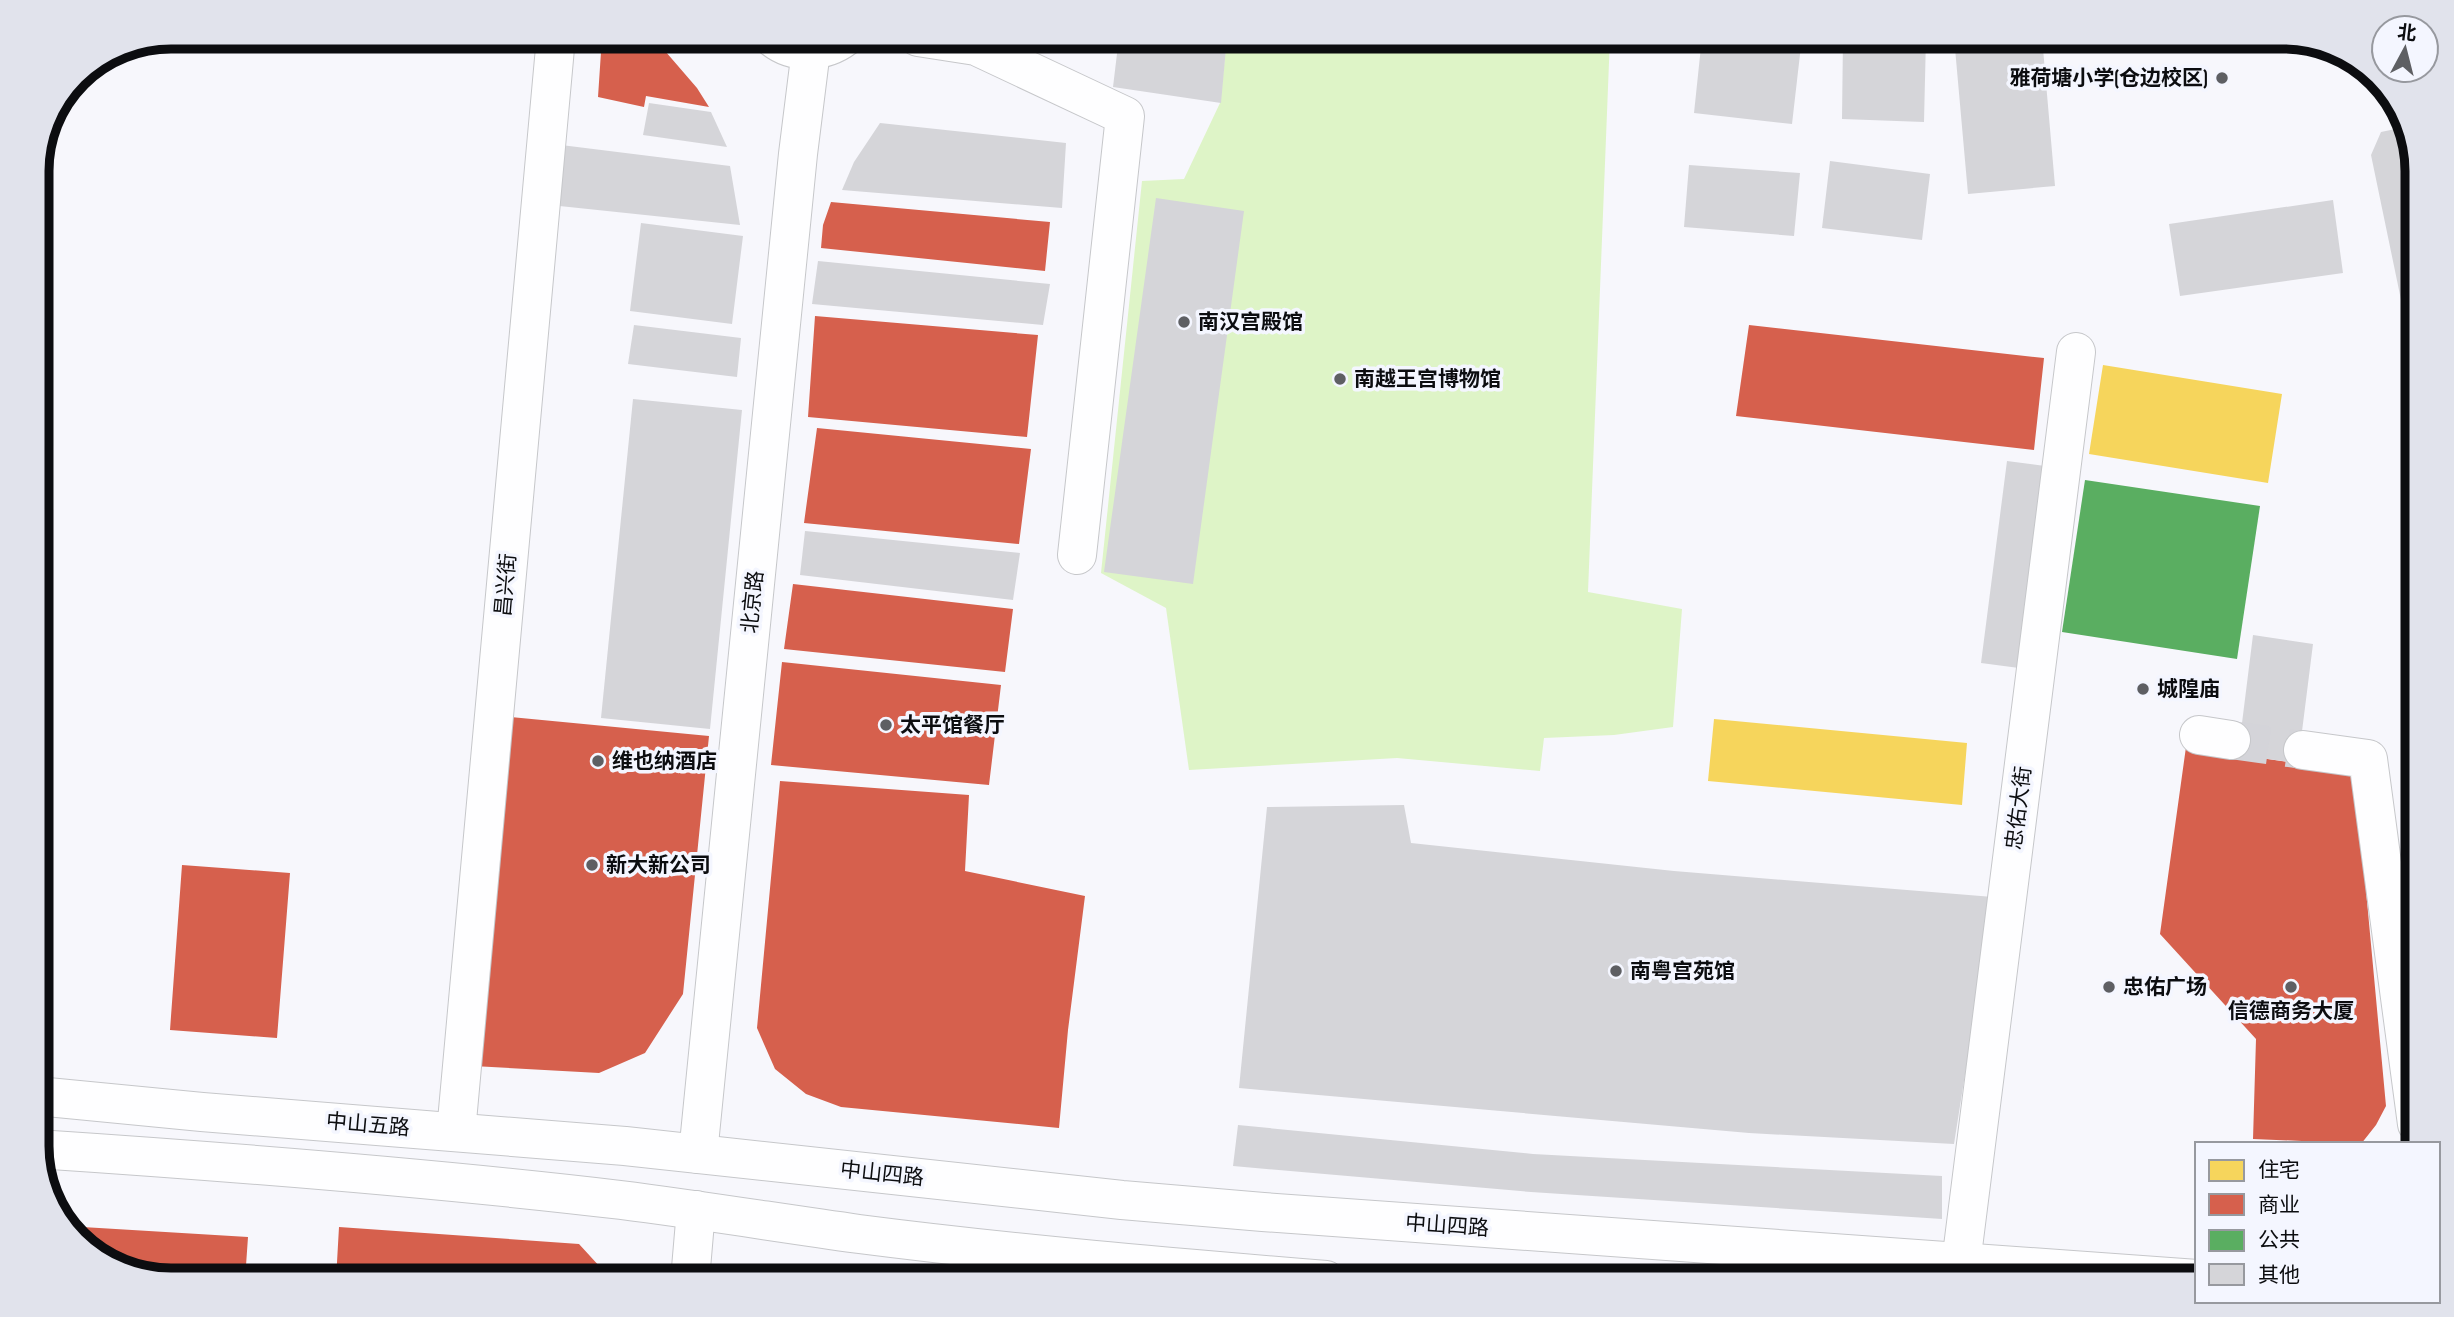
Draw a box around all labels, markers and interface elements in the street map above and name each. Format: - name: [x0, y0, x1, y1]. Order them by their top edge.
- north arrow: [2370, 14, 2440, 84]
- text: 北: [2396, 21, 2418, 46]
- place label: 雅荷塘小学(仓边校区): [2009, 66, 2208, 91]
- marker: 雅荷塘小学(仓边校区): [2214, 70, 2230, 86]
- place label: 南汉宫殿馆: [1198, 310, 1303, 335]
- marker: 南汉宫殿馆: [1176, 314, 1192, 330]
- place label: 南越王宫博物馆: [1354, 367, 1501, 392]
- marker: 南越王宫博物馆: [1332, 371, 1348, 387]
- street label: 昌兴街: [491, 553, 521, 617]
- street label: 北京路: [737, 569, 769, 635]
- place label: 城隍庙: [2157, 677, 2220, 702]
- marker: 城隍庙: [2135, 681, 2151, 697]
- place label: 太平馆餐厅: [900, 713, 1005, 738]
- marker: 太平馆餐厅: [878, 717, 894, 733]
- place label: 维也纳酒店: [612, 749, 717, 774]
- marker: 维也纳酒店: [590, 753, 606, 769]
- street label: 忠佑大街: [2001, 765, 2037, 851]
- place label: 新大新公司: [606, 853, 711, 878]
- marker: 新大新公司: [584, 857, 600, 873]
- place label: 南粤宫苑馆: [1630, 959, 1735, 984]
- marker: 南粤宫苑馆: [1608, 963, 1624, 979]
- place label: 忠佑广场: [2123, 975, 2207, 1000]
- marker: 忠佑广场: [2101, 979, 2117, 995]
- marker: 信德商务大厦: [2283, 979, 2299, 995]
- place label: 信德商务大厦: [2228, 999, 2354, 1024]
- street label: 中山五路: [325, 1109, 411, 1141]
- legend: [2195, 1142, 2440, 1303]
- street label: 中山四路: [839, 1157, 925, 1191]
- text: 住宅: [2258, 1158, 2300, 1183]
- text: 商业: [2258, 1193, 2300, 1218]
- street label: 中山四路: [1404, 1211, 1490, 1241]
- text: 公共: [2258, 1228, 2300, 1253]
- text: 其他: [2258, 1263, 2300, 1288]

